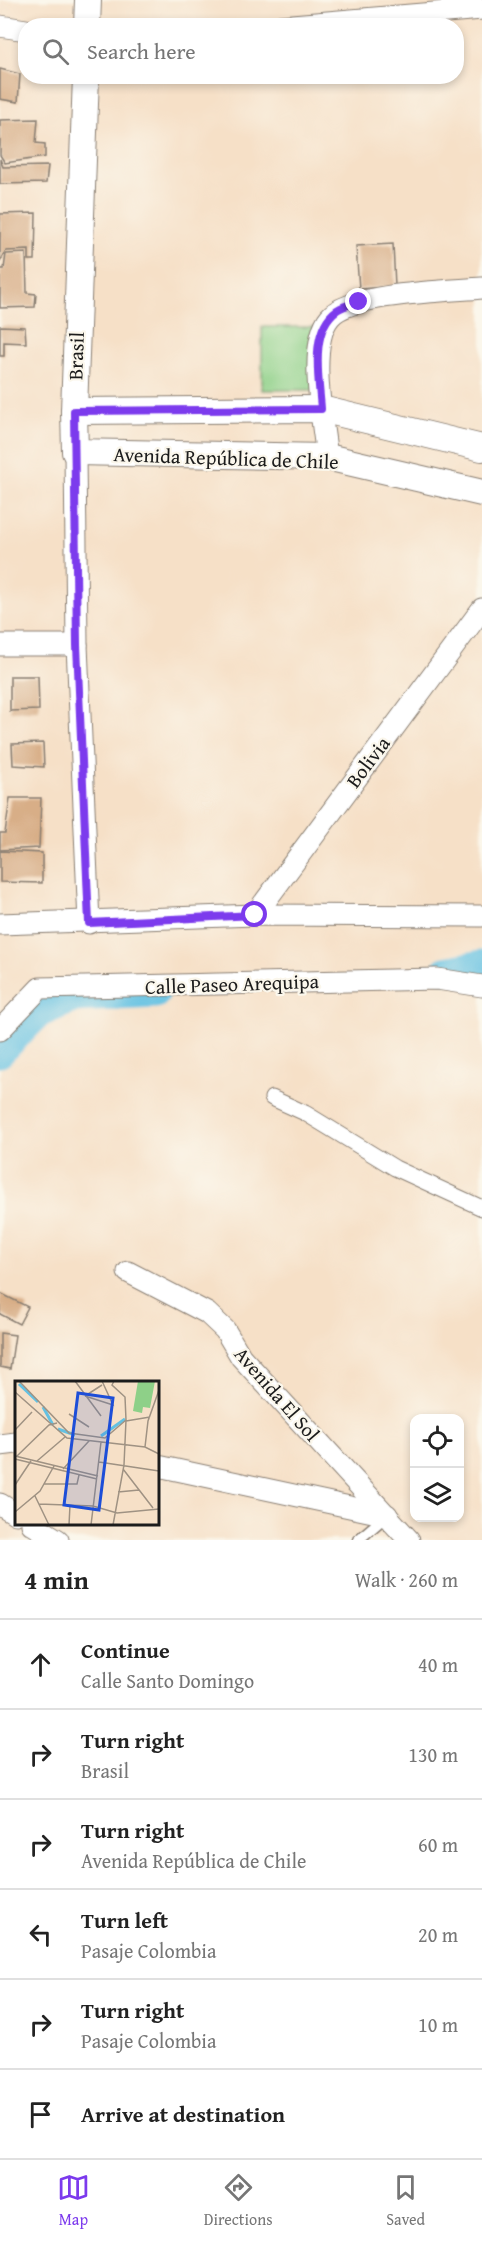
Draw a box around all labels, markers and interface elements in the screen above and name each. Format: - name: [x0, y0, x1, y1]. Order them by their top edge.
- search box: [18, 18, 464, 84]
- icon: search: [39, 35, 72, 68]
- text: Search here: [87, 35, 196, 67]
- route end: [345, 288, 371, 314]
- street label: Brasil: [60, 331, 91, 380]
- street label: Avenida República de Chile: [113, 439, 339, 476]
- street label: Bolivia: [339, 729, 397, 794]
- route start: [241, 901, 267, 927]
- street label: Calle Paseo Arequipa: [144, 966, 320, 1001]
- street label: Avenida El Sol: [228, 1340, 327, 1448]
- inset map: [15, 1381, 159, 1525]
- map controls: [410, 1414, 464, 1522]
- button: locate: [410, 1414, 464, 1468]
- button: layers: [410, 1468, 464, 1522]
- text: 4 min: [24, 1560, 89, 1599]
- text: Walk · 260 m: [355, 1565, 458, 1594]
- text: Continue: [81, 1634, 170, 1666]
- icon: ahead: [24, 1648, 57, 1681]
- text: 40 m: [418, 1650, 458, 1679]
- text: Calle Santo Domingo: [81, 1666, 254, 1695]
- text: Turn right: [81, 1724, 184, 1756]
- icon: right: [24, 1738, 57, 1771]
- text: 130 m: [408, 1740, 458, 1769]
- text: Brasil: [81, 1756, 129, 1785]
- text: Turn right: [81, 1814, 184, 1846]
- icon: right: [24, 1828, 57, 1861]
- text: 60 m: [418, 1830, 458, 1859]
- text: Avenida República de Chile: [81, 1846, 306, 1875]
- text: Turn left: [81, 1904, 168, 1936]
- icon: left: [24, 1918, 57, 1951]
- text: 20 m: [418, 1920, 458, 1949]
- text: Pasaje Colombia: [81, 1936, 216, 1965]
- text: Turn right: [81, 1994, 184, 2026]
- icon: right: [24, 2008, 57, 2041]
- text: 10 m: [418, 2010, 458, 2039]
- text: Pasaje Colombia: [81, 2026, 216, 2055]
- icon: arrive: [24, 2098, 57, 2131]
- text: Arrive at destination: [81, 2098, 285, 2130]
- tab: Map: [57, 2171, 90, 2231]
- tab: Directions: [204, 2171, 273, 2231]
- tab: Saved: [386, 2171, 425, 2231]

